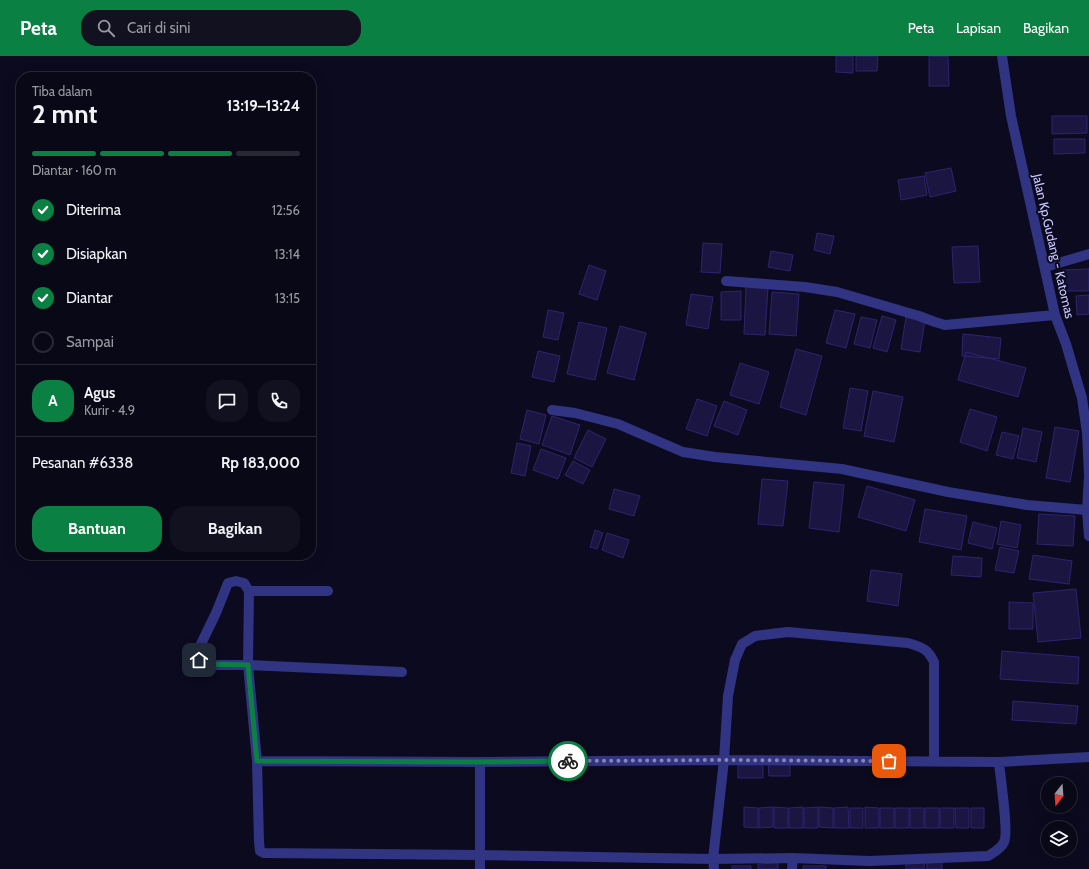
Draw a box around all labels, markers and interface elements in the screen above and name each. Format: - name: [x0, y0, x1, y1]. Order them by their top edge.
- search box: [81, 10, 361, 46]
- text: Peta: [20, 17, 57, 40]
- icon: search: [95, 17, 117, 39]
- text: Cari di sini: [127, 19, 190, 37]
- text: Peta: [908, 19, 934, 37]
- text: Lapisan: [956, 19, 1001, 37]
- text: Bagikan: [1023, 19, 1069, 37]
- text: Tiba dalam: [32, 83, 92, 99]
- text: 13:19–13:24: [227, 97, 300, 115]
- text: 2 mnt: [32, 98, 97, 130]
- text: Diantar · 160 m: [32, 162, 116, 178]
- street label: Jalan Kp.Gudang - Katomas: [1029, 171, 1079, 321]
- icon: check: [32, 199, 54, 221]
- text: Diterima: [66, 201, 121, 219]
- text: 12:56: [272, 202, 300, 218]
- icon: check: [32, 243, 54, 265]
- text: Disiapkan: [66, 245, 127, 263]
- text: 13:14: [274, 246, 300, 262]
- icon: check: [32, 287, 54, 309]
- text: Diantar: [66, 289, 112, 307]
- text: 13:15: [275, 290, 300, 306]
- text: Sampai: [66, 333, 114, 351]
- button: chat: [206, 380, 248, 422]
- button: phone: [258, 380, 300, 422]
- text: Agus: [84, 384, 115, 402]
- text: A: [48, 392, 58, 410]
- text: Kurir · 4.9: [84, 402, 135, 418]
- text: Pesanan #6338: [32, 454, 133, 472]
- text: Rp 183,000: [221, 454, 300, 472]
- button: Bantuan: [32, 506, 162, 552]
- button: Bagikan: [170, 506, 300, 552]
- pin: [182, 643, 216, 677]
- icon: home: [188, 649, 210, 671]
- courier: [548, 741, 588, 781]
- pin: [872, 744, 906, 778]
- icon: bike: [557, 750, 579, 772]
- icon: bag: [878, 750, 900, 772]
- north arrow: [1041, 777, 1077, 813]
- map controls: [1041, 777, 1077, 857]
- button: layers: [1041, 821, 1077, 857]

